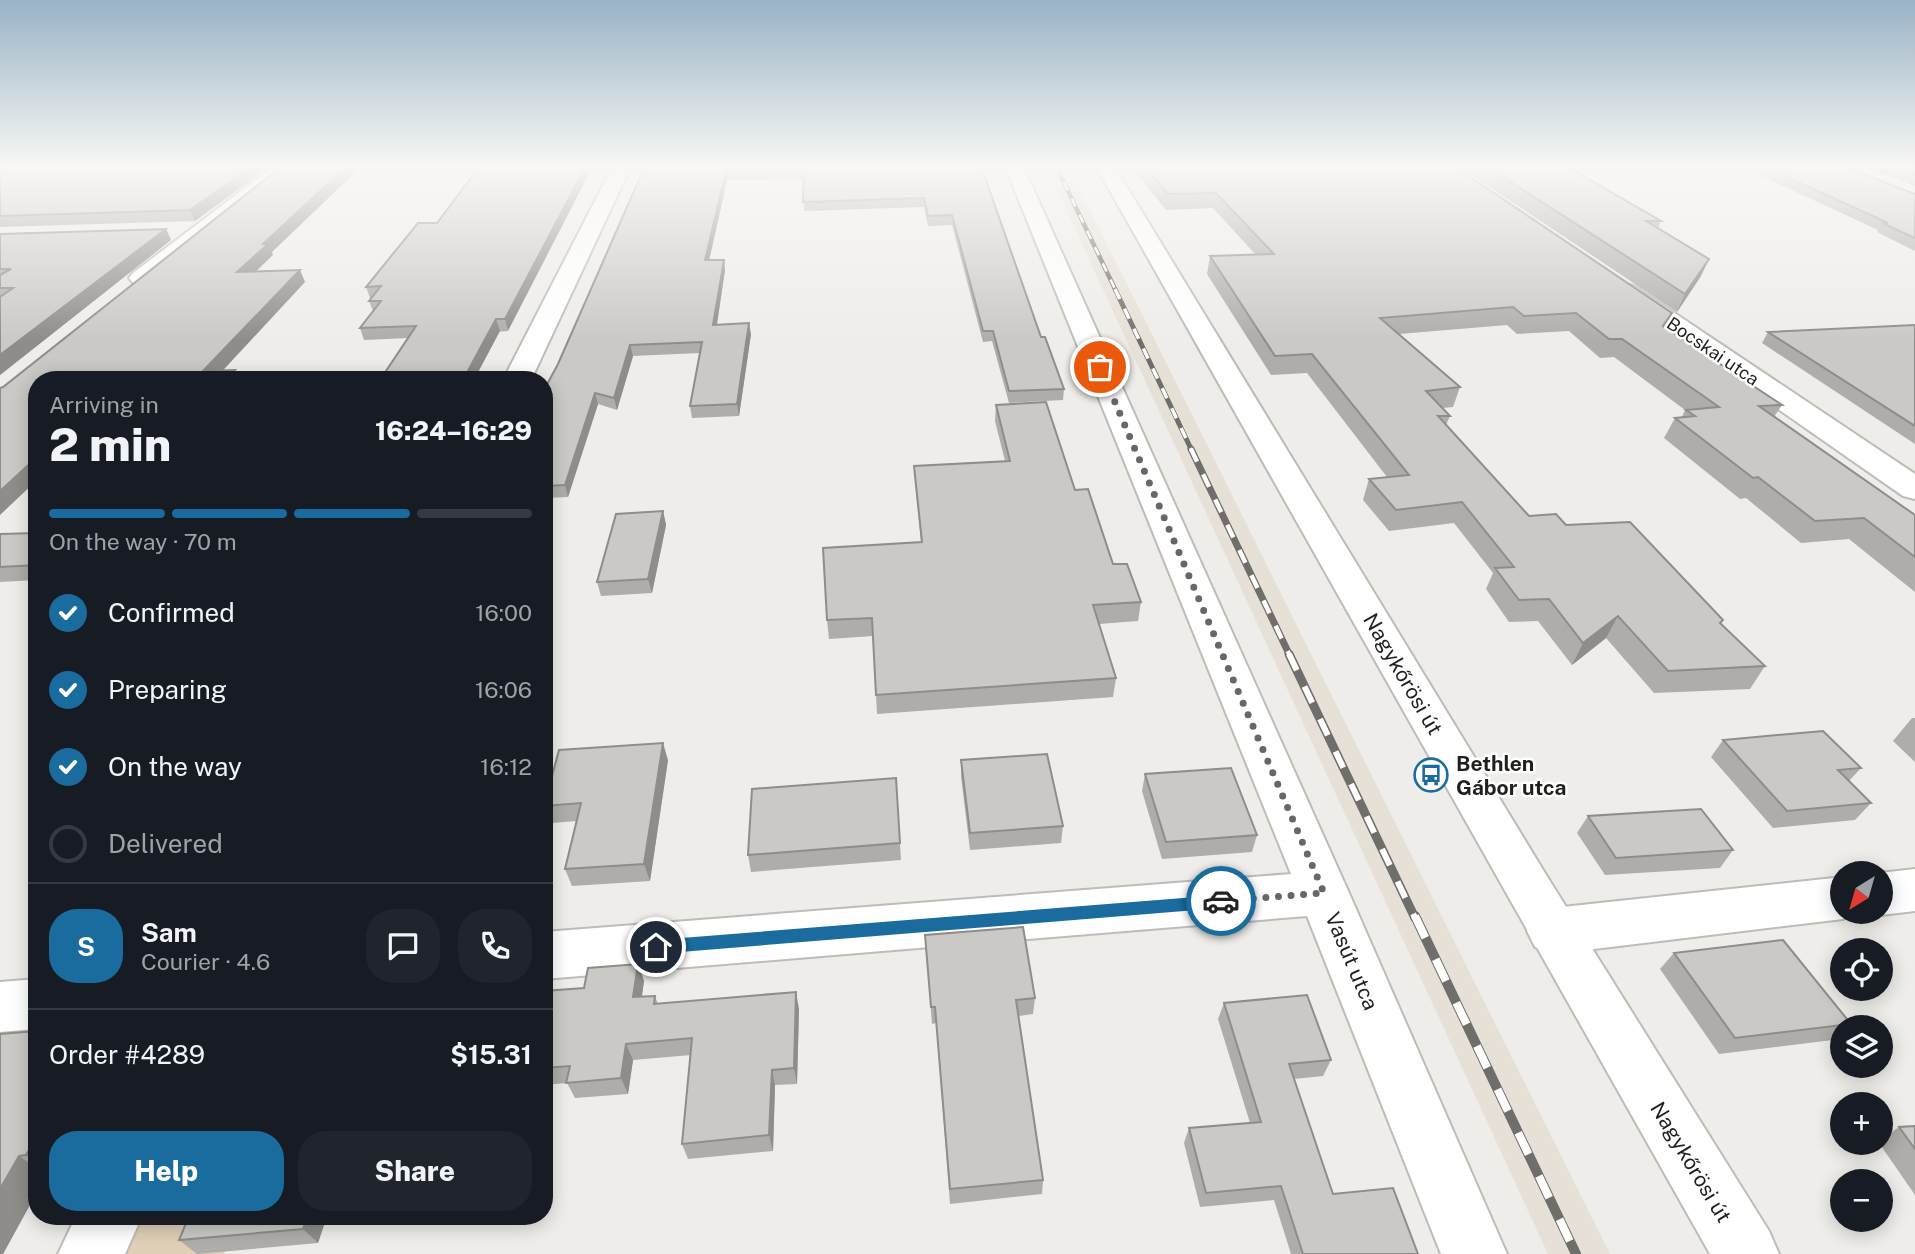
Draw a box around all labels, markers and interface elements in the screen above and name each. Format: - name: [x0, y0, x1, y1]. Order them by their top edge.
- street label: Bocskai utca: [1663, 312, 1763, 390]
- pin: [1070, 337, 1130, 397]
- icon: bag: [1081, 348, 1119, 386]
- text: Arriving in: [49, 391, 159, 418]
- text: 16:24–16:29: [375, 415, 532, 446]
- text: 2 min: [49, 417, 171, 471]
- text: On the way · 70 m: [49, 528, 237, 555]
- icon: check: [49, 594, 87, 632]
- text: Confirmed: [108, 597, 235, 628]
- text: 16:00: [475, 599, 532, 626]
- street label: Nagykőrösi út: [1358, 609, 1448, 739]
- icon: check: [49, 671, 87, 709]
- text: Preparing: [108, 674, 227, 705]
- text: 16:06: [475, 676, 532, 703]
- icon: check: [49, 748, 87, 786]
- text: On the way: [108, 751, 242, 782]
- place label: Bethlen Gábor utca: [1456, 751, 1566, 800]
- text: 16:12: [480, 753, 532, 780]
- bus stop icon: Bethlen Gábor utca: [1412, 756, 1450, 794]
- text: Delivered: [108, 828, 223, 859]
- north arrow: [1830, 861, 1894, 924]
- map controls: [1830, 861, 1893, 1232]
- courier: [1186, 866, 1256, 936]
- icon: car: [1202, 882, 1240, 920]
- street label: Vasút utca: [1320, 908, 1384, 1014]
- button: chat: [366, 909, 440, 983]
- button: phone: [458, 909, 532, 983]
- text: Sam: [141, 917, 197, 948]
- pin: [626, 917, 686, 977]
- icon: home: [637, 928, 675, 966]
- text: S: [77, 931, 95, 962]
- button: locate: [1830, 938, 1893, 1001]
- text: Courier · 4.6: [141, 948, 270, 975]
- button: layers: [1830, 1015, 1893, 1078]
- text: Order #4289: [49, 1039, 205, 1070]
- text: $15.31: [450, 1039, 532, 1070]
- button: +: [1830, 1092, 1893, 1155]
- street label: Nagykőrösi út: [1645, 1097, 1737, 1227]
- button: Help: [49, 1131, 284, 1211]
- button: Share: [298, 1131, 532, 1211]
- button: −: [1830, 1169, 1893, 1232]

